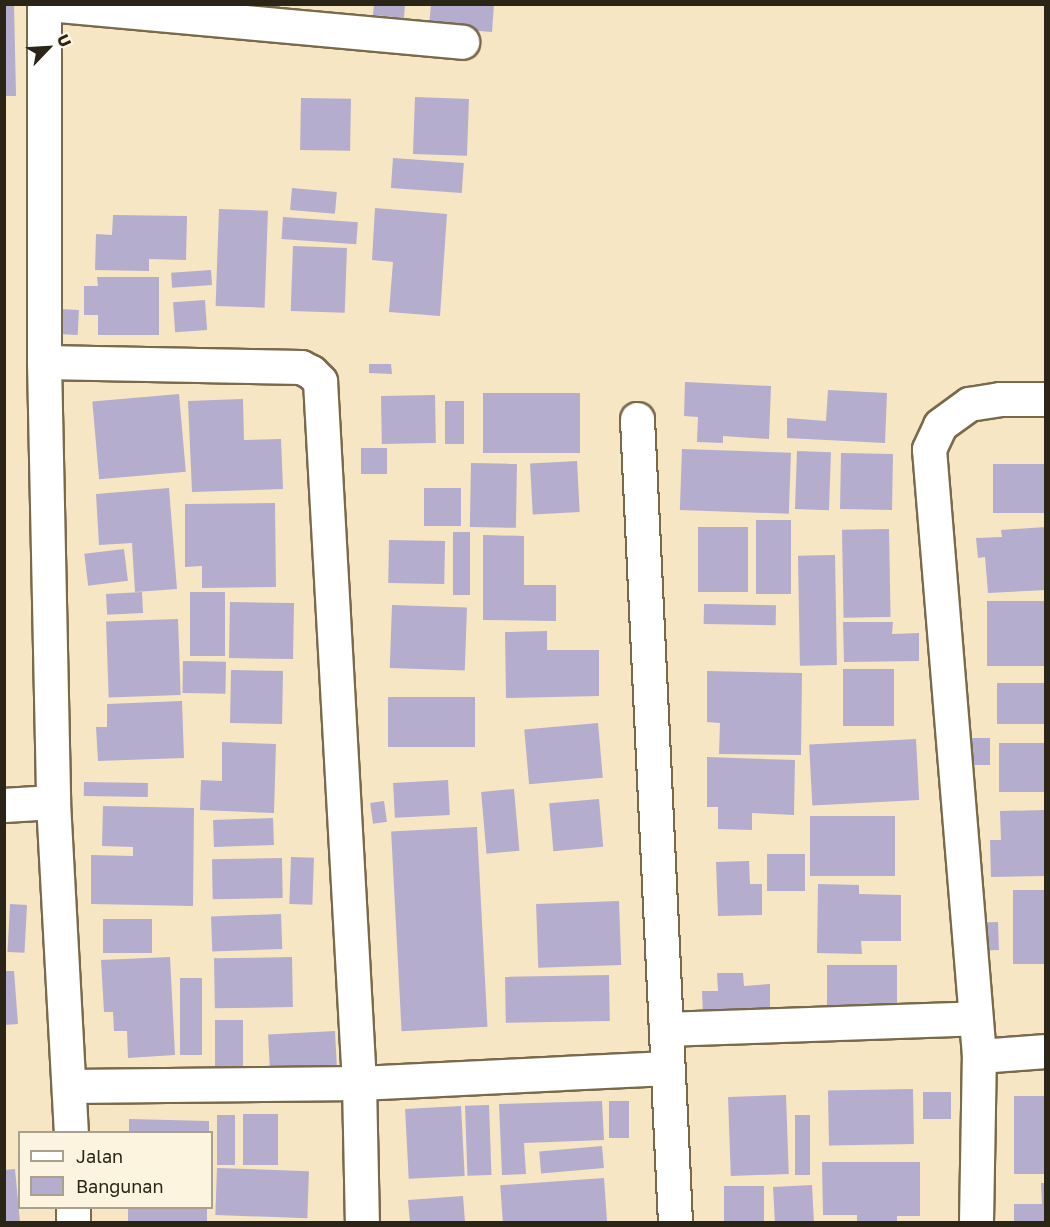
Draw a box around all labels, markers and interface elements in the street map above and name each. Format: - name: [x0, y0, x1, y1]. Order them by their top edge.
- north arrow: [18, 18, 78, 78]
- text: U: [53, 31, 76, 50]
- legend: [18, 1131, 213, 1209]
- text: Jalan: [76, 1145, 123, 1167]
- text: Bangunan: [76, 1175, 164, 1197]

